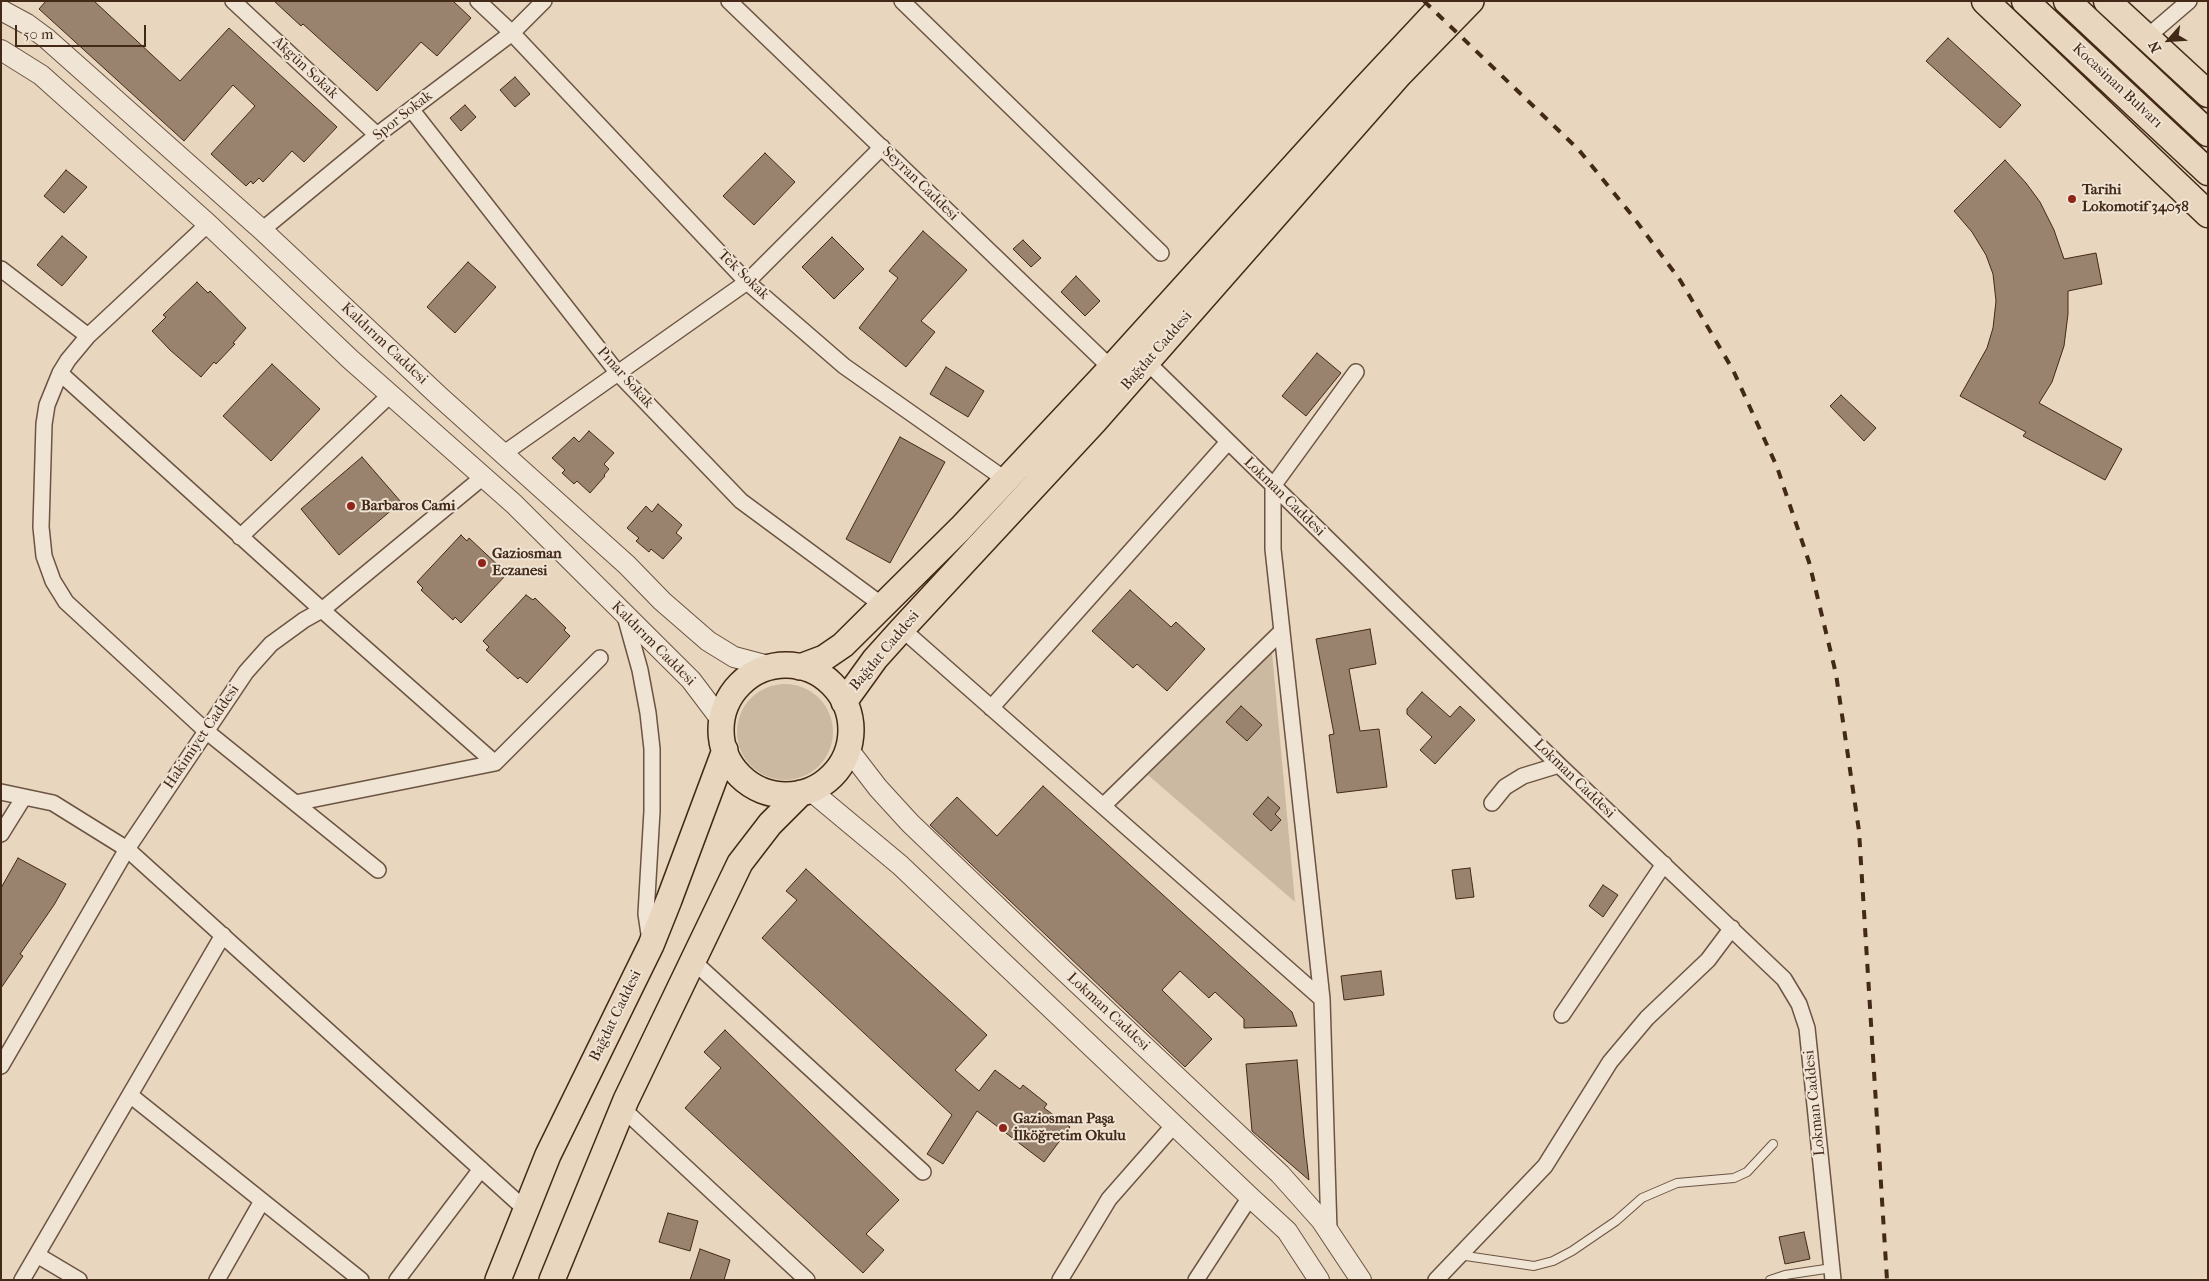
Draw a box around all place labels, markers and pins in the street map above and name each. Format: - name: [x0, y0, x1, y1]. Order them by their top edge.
- place label: Tarihi Lokomotif 34058: [2082, 181, 2189, 216]
- marker: Tarihi Lokomotif 34058: [2066, 193, 2078, 205]
- place label: Barbaros Cami: [361, 497, 455, 515]
- marker: Barbaros Cami: [345, 500, 357, 512]
- place label: Gaziosman Eczanesi: [492, 545, 562, 580]
- marker: Gaziosman Eczanesi: [476, 557, 488, 569]
- place label: Gaziosman Paşa İlköğretim Okulu: [1013, 1110, 1126, 1145]
- marker: Gaziosman Paşa İlköğretim Okulu: [997, 1122, 1009, 1134]

